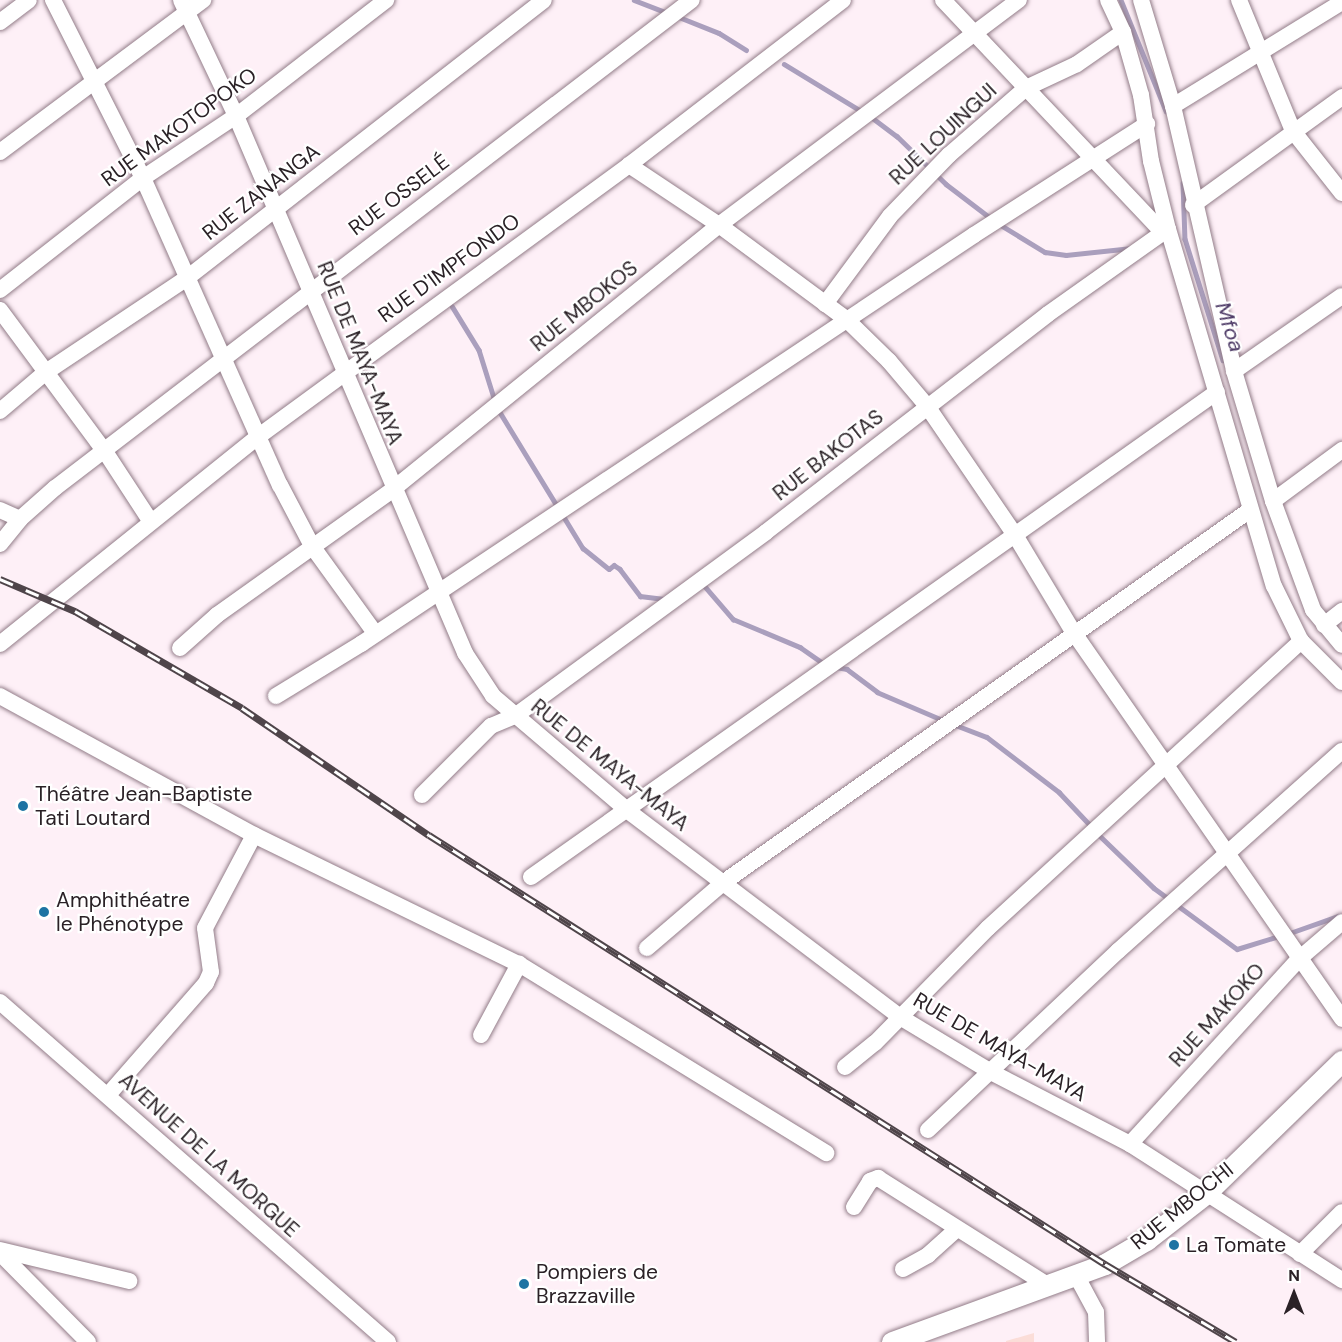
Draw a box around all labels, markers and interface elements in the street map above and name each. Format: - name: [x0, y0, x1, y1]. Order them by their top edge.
- street label: RUE MAKOTOPOKO: [97, 62, 261, 192]
- street label: RUE LOUINGUI: [884, 78, 1002, 190]
- street label: RUE ZANANGA: [197, 138, 325, 246]
- street label: RUE OSSELÉ: [344, 149, 454, 241]
- street label: RUE D'IMPFONDO: [373, 208, 525, 328]
- street label: RUE MBOKOS: [526, 255, 642, 357]
- street label: RUE DE MAYA-MAYA: [312, 258, 408, 448]
- water label: Mfoa: [1210, 299, 1250, 355]
- street label: RUE BAKOTAS: [768, 404, 888, 506]
- street label: RUE DE MAYA-MAYA: [526, 694, 694, 836]
- place label: Théâtre Jean-Baptiste Tati Loutard: [35, 781, 252, 831]
- marker: Théâtre Jean-Baptiste Tati Loutard: [16, 799, 30, 813]
- place label: Amphithéatre le Phénotype: [56, 887, 190, 937]
- marker: Amphithéatre le Phénotype: [37, 905, 51, 919]
- street label: RUE MAKOKO: [1164, 958, 1270, 1072]
- street label: RUE DE MAYA-MAYA: [909, 987, 1091, 1107]
- street label: AVENUE DE LA MORGUE: [114, 1067, 304, 1243]
- street label: RUE MBOCHI: [1126, 1157, 1238, 1255]
- place label: La Tomate: [1186, 1232, 1286, 1258]
- marker: La Tomate: [1167, 1238, 1181, 1252]
- place label: Pompiers de Brazzaville: [536, 1259, 658, 1309]
- north arrow: [1264, 1264, 1324, 1324]
- text: N: [1288, 1265, 1300, 1286]
- marker: Pompiers de Brazzaville: [517, 1277, 531, 1291]

